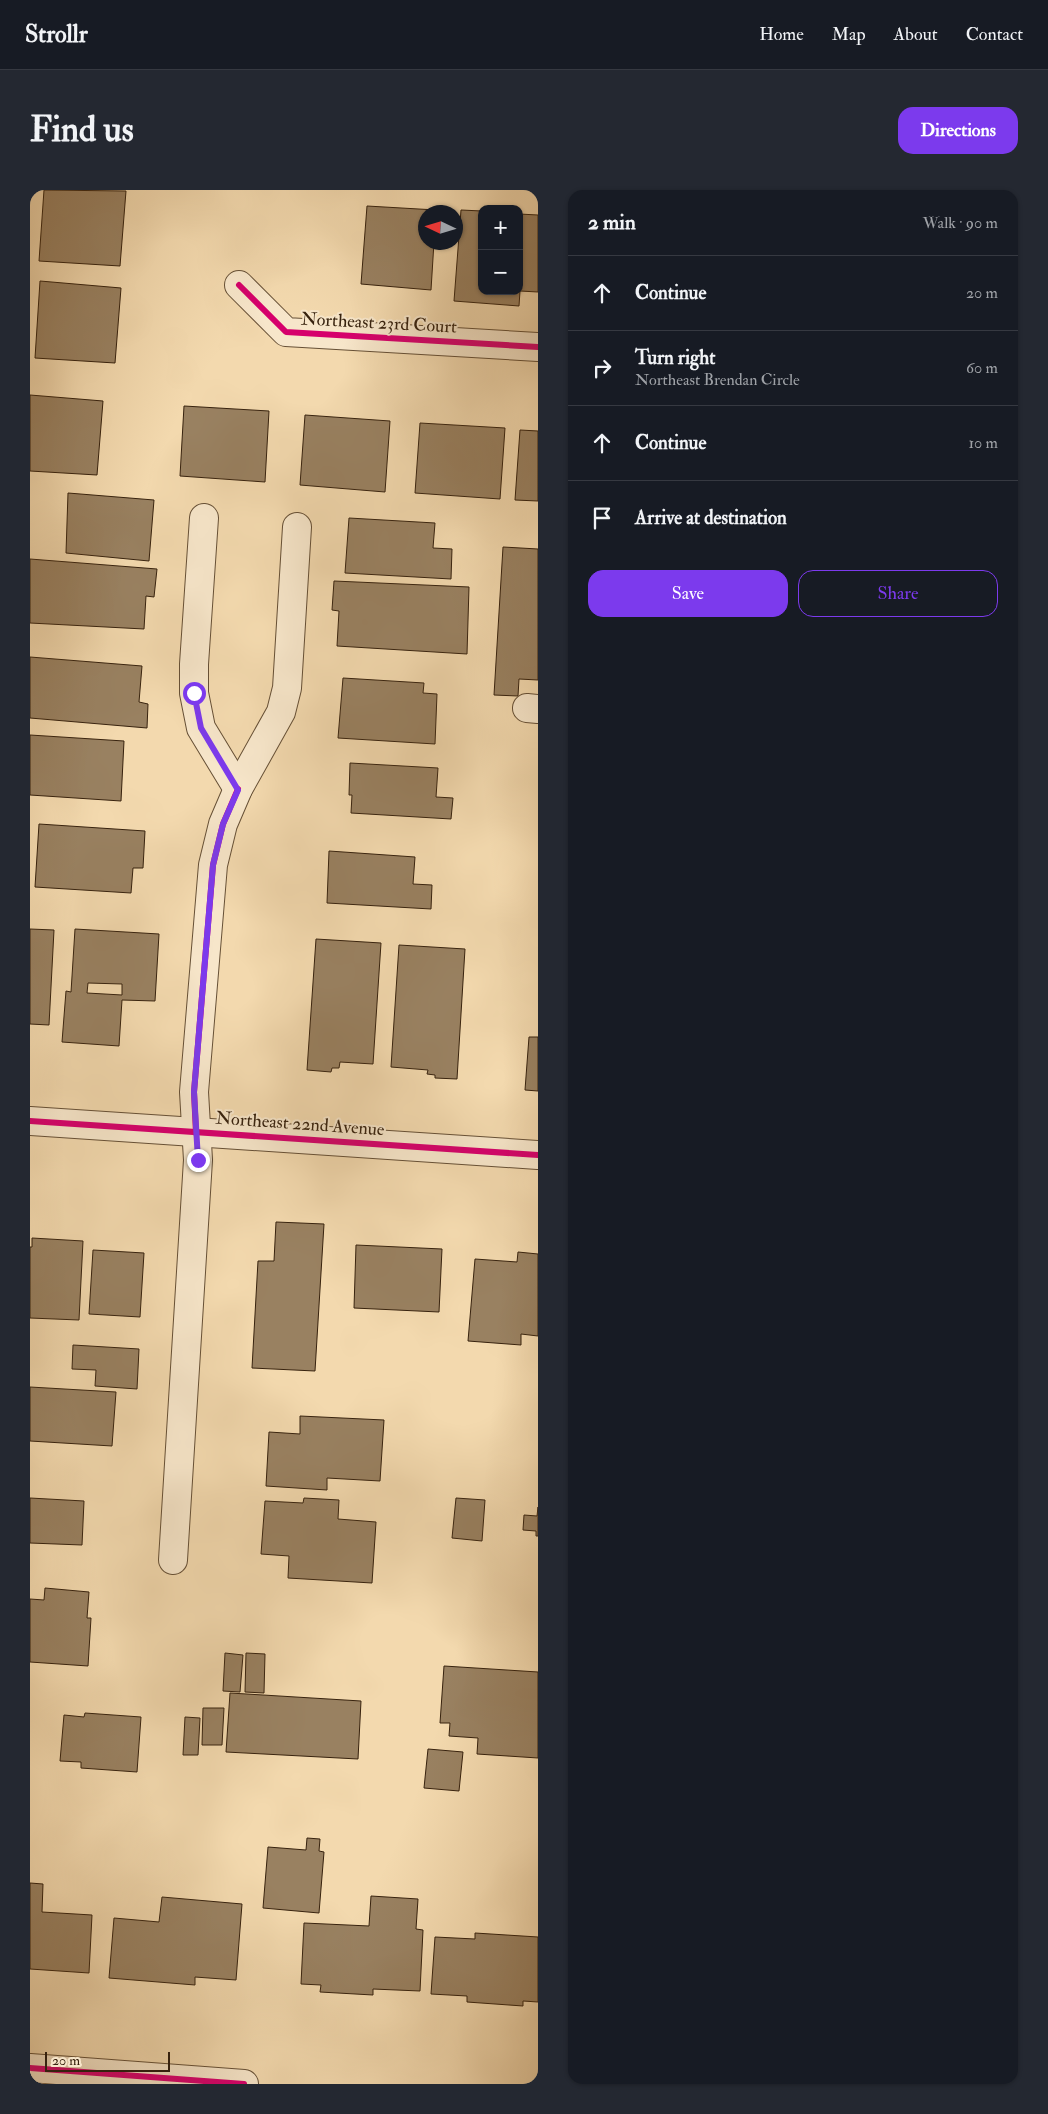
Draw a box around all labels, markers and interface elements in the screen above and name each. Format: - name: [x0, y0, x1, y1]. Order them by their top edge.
- text: Strollr: [25, 19, 88, 50]
- text: Home: [759, 23, 804, 46]
- text: Map: [832, 23, 866, 46]
- text: About: [894, 23, 938, 46]
- text: Contact: [966, 23, 1023, 46]
- button: Directions: [898, 107, 1018, 154]
- text: Find us: [30, 108, 134, 152]
- north arrow: [418, 205, 463, 250]
- map controls: [478, 205, 523, 295]
- button: +: [478, 205, 523, 250]
- text: 2 min: [588, 209, 636, 236]
- text: Walk · 90 m: [923, 213, 998, 233]
- button: −: [478, 250, 523, 295]
- icon: ahead: [588, 279, 616, 307]
- text: Continue: [635, 281, 706, 305]
- text: 20 m: [966, 283, 998, 303]
- street label: Northeast 23rd Court: [300, 307, 458, 339]
- text: Turn right: [635, 346, 715, 370]
- icon: right: [588, 354, 616, 382]
- text: 60 m: [966, 358, 998, 378]
- text: Northeast Brendan Circle: [635, 370, 800, 390]
- icon: ahead: [588, 429, 616, 457]
- text: Continue: [635, 431, 706, 455]
- text: 10 m: [968, 433, 998, 453]
- icon: arrive: [588, 504, 616, 532]
- text: Arrive at destination: [635, 506, 787, 530]
- button: Save: [588, 570, 788, 617]
- button: Share: [798, 570, 998, 617]
- route start: [183, 682, 206, 705]
- street label: Northeast 22nd Avenue: [215, 1107, 386, 1141]
- route end: [187, 1149, 210, 1172]
- scale bar: [45, 2049, 170, 2072]
- text: 20 m: [52, 2052, 80, 2069]

